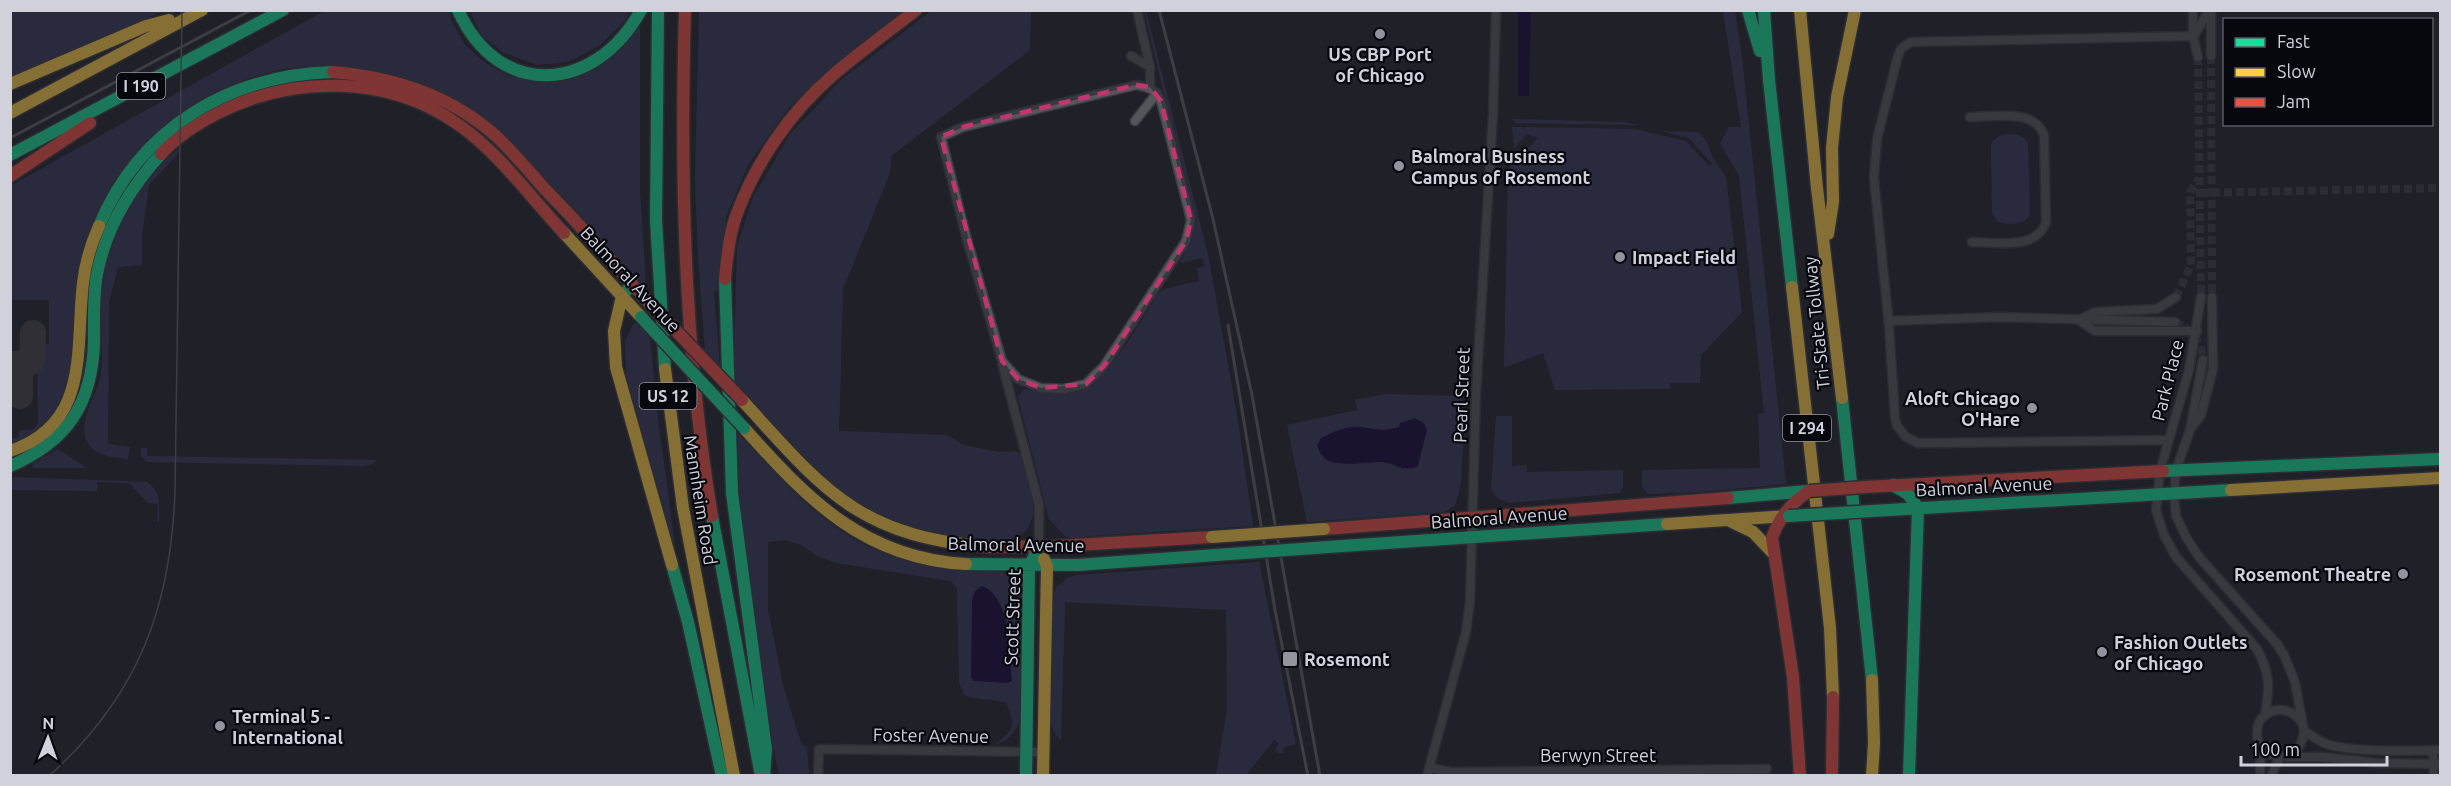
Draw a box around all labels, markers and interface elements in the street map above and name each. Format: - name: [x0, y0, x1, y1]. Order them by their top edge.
- legend: [2223, 18, 2433, 126]
- marker: US CBP Port of Chicago: [1373, 27, 1387, 41]
- text: Fast: [2277, 31, 2310, 51]
- place label: US CBP Port of Chicago: [1328, 44, 1432, 85]
- text: Slow: [2277, 61, 2316, 81]
- road number: I 190: [117, 73, 165, 99]
- text: Jam: [2277, 91, 2311, 111]
- place label: Balmoral Business Campus of Rosemont: [1411, 146, 1591, 187]
- marker: Balmoral Business Campus of Rosemont: [1392, 159, 1406, 173]
- street label: Balmoral Avenue: [577, 222, 685, 336]
- place label: Impact Field: [1632, 247, 1736, 267]
- marker: Impact Field: [1613, 250, 1627, 264]
- street label: Tri-State Tollway: [1799, 255, 1833, 390]
- street label: Park Place: [2147, 337, 2187, 423]
- street label: Pearl Street: [1449, 347, 1473, 443]
- road number: US 12: [640, 383, 696, 409]
- place label: Aloft Chicago O'Hare: [1905, 388, 2020, 429]
- marker: Aloft Chicago O'Hare: [2025, 401, 2039, 415]
- road number: I 294: [1783, 415, 1831, 441]
- street label: Mannheim Road: [681, 434, 721, 566]
- street label: Balmoral Avenue: [1915, 472, 2053, 500]
- street label: Balmoral Avenue: [1430, 502, 1568, 532]
- street label: Balmoral Avenue: [947, 533, 1085, 555]
- place label: Rosemont Theatre: [2234, 564, 2391, 584]
- marker: Rosemont Theatre: [2396, 567, 2410, 581]
- street label: Scott Street: [1000, 568, 1024, 666]
- place label: Fashion Outlets of Chicago: [2114, 632, 2248, 673]
- marker: Fashion Outlets of Chicago: [2095, 645, 2109, 659]
- place label: Rosemont: [1304, 649, 1390, 669]
- marker: Rosemont: [1281, 650, 1299, 668]
- place label: Terminal 5 - International: [232, 706, 343, 747]
- north arrow: [18, 708, 78, 768]
- text: N: [42, 714, 54, 732]
- marker: Terminal 5 - International: [213, 719, 227, 733]
- street label: Foster Avenue: [873, 724, 989, 746]
- scale bar: [2241, 729, 2386, 767]
- text: 100 m: [2250, 739, 2300, 759]
- street label: Berwyn Street: [1540, 745, 1656, 765]

